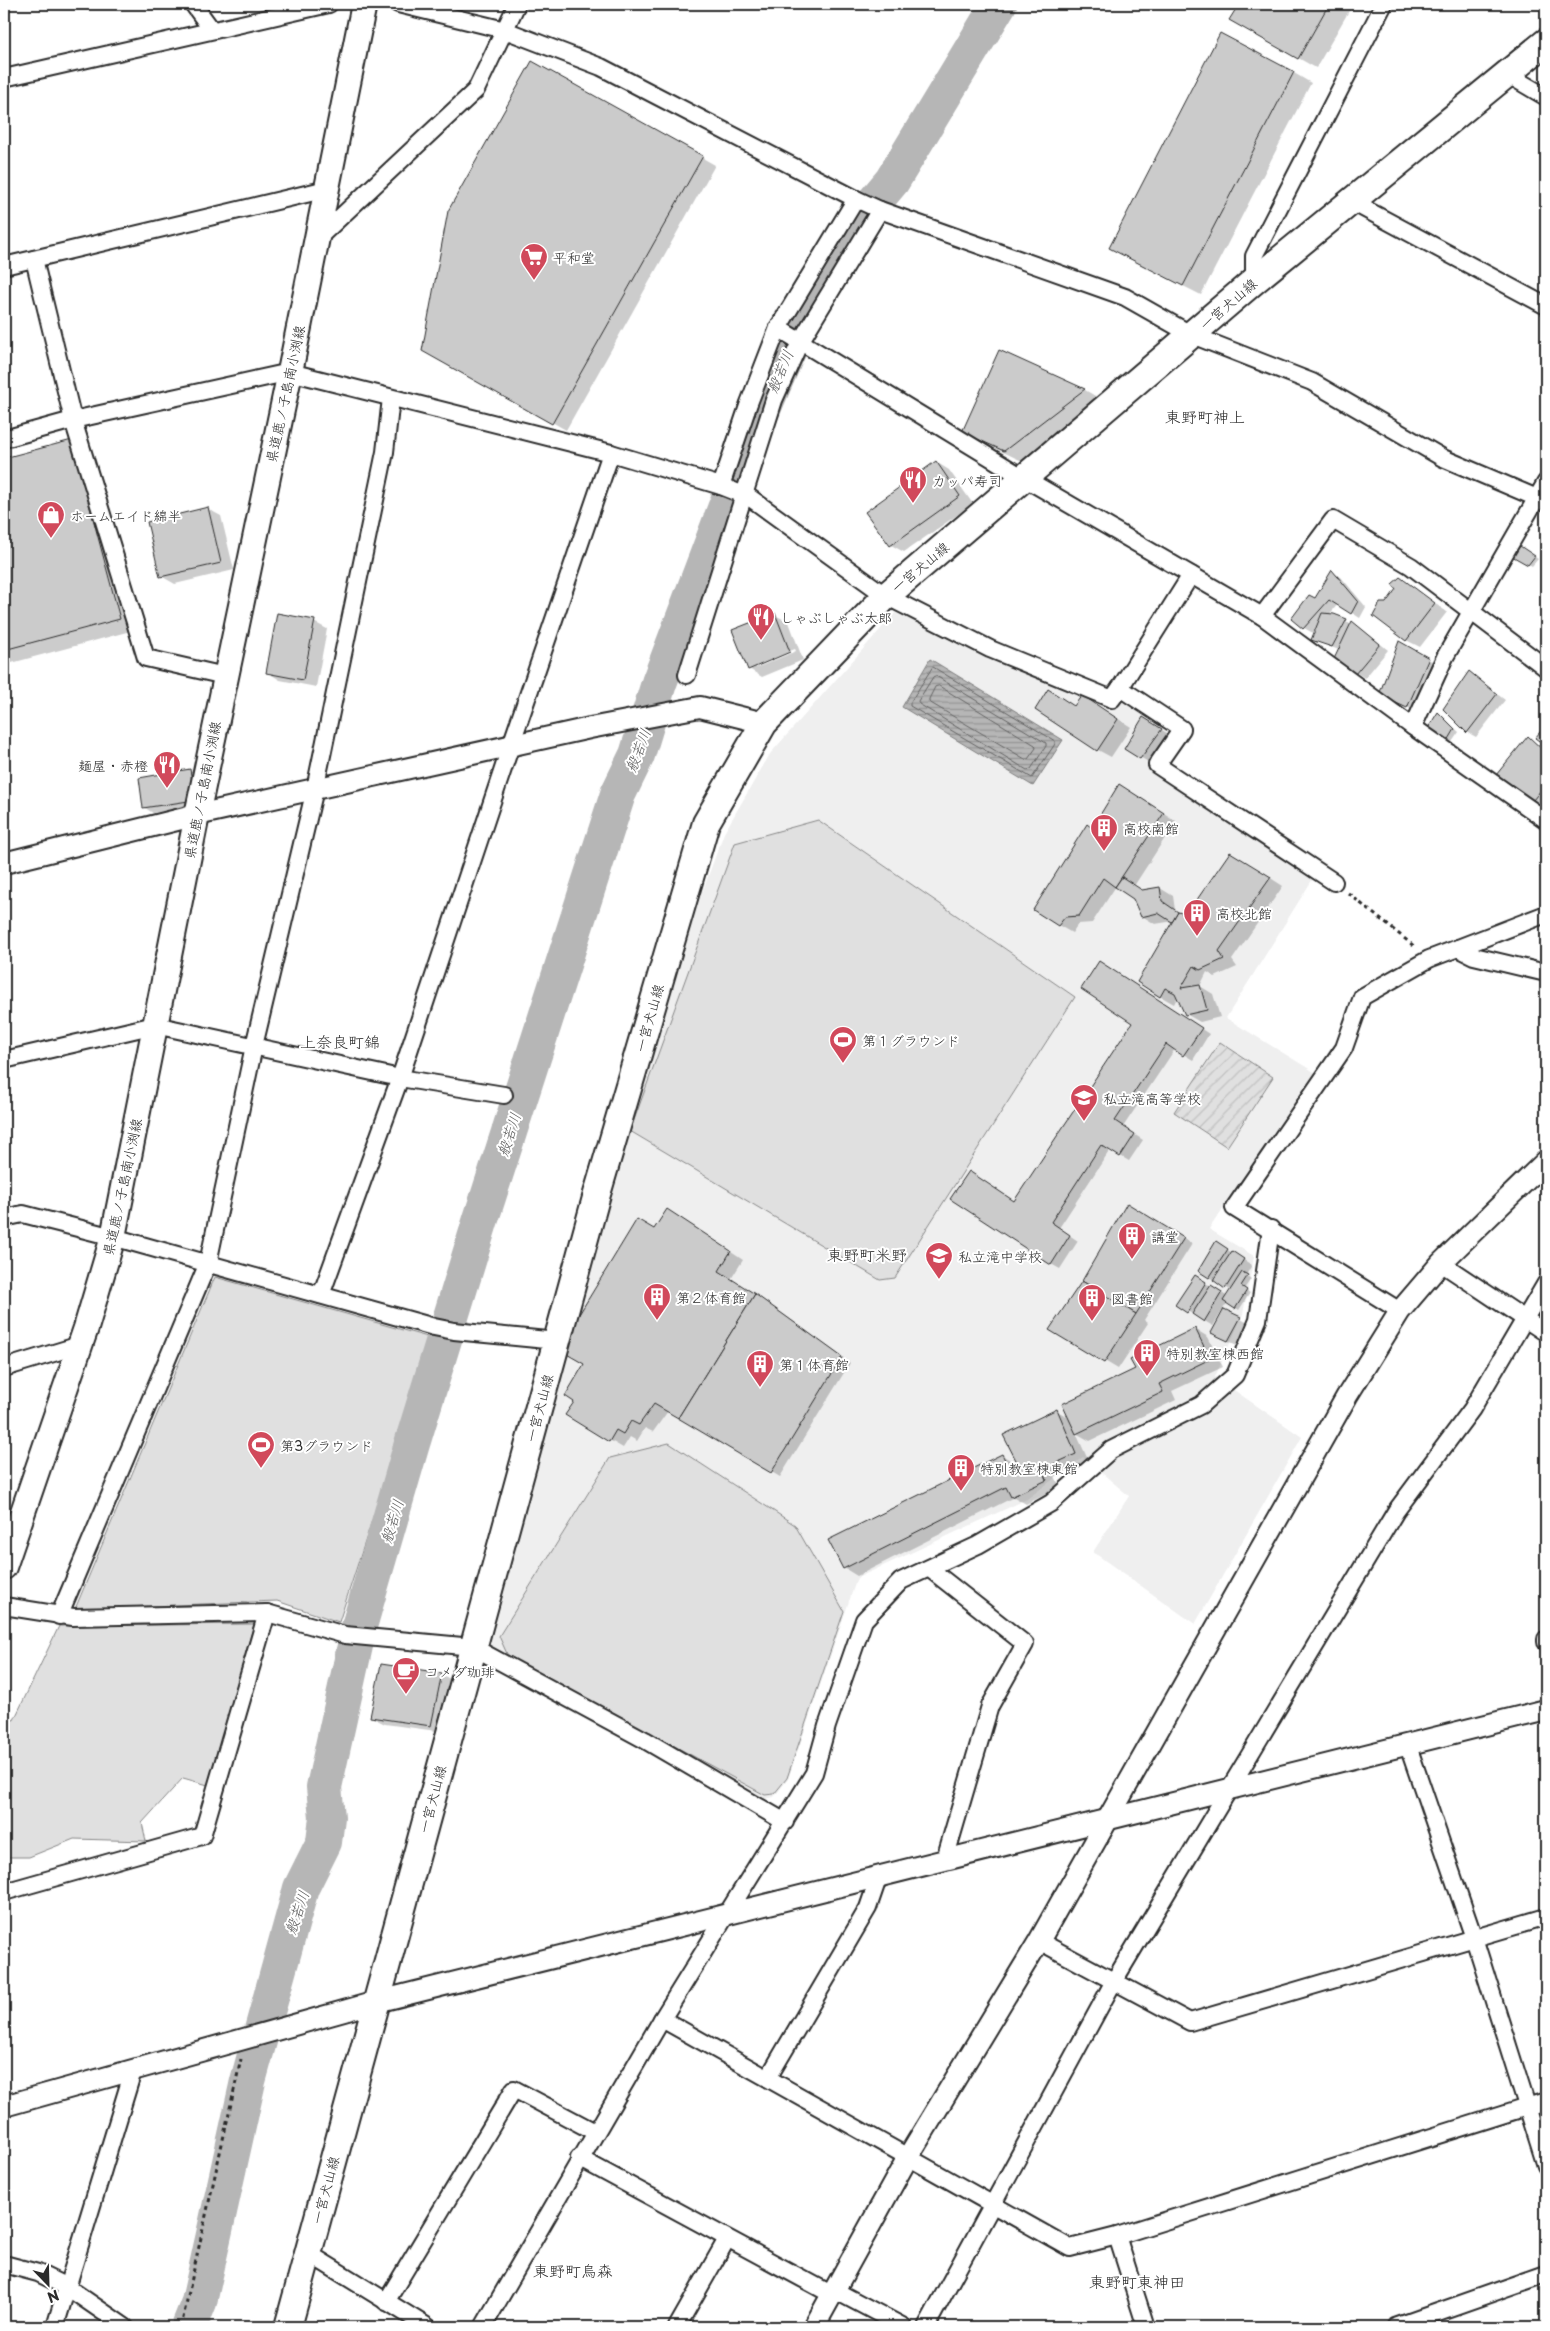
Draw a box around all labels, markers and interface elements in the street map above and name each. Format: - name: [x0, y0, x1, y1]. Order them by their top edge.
- supermarket icon: 平和堂: [519, 242, 549, 281]
- place label: 平和堂: [553, 247, 595, 268]
- street label: 一宮犬山線: [1195, 273, 1261, 335]
- street label: 県道鹿ノ子島南小渕線: [260, 323, 310, 465]
- water label: 般若川: [760, 346, 798, 396]
- district label: 東野町神上: [1165, 404, 1245, 428]
- restaurant icon: カッパ寿司: [898, 465, 928, 504]
- place label: カッパ寿司: [932, 470, 1002, 491]
- shop icon: ホームエイド綿半: [36, 500, 66, 539]
- place label: ホームエイド綿半: [70, 505, 181, 526]
- street label: 一宮犬山線: [886, 536, 954, 598]
- restaurant icon: しゃぶしゃぶ太郎: [746, 602, 776, 641]
- place label: しゃぶしゃぶ太郎: [780, 607, 892, 628]
- street label: 県道鹿ノ子島南小渕線: [178, 719, 226, 861]
- water label: 般若川: [618, 725, 656, 775]
- restaurant icon: 麺屋・赤橙: [152, 750, 182, 789]
- place label: 麺屋・赤橙: [78, 755, 148, 776]
- building icon: 高校南館: [1089, 813, 1119, 852]
- place label: 高校南館: [1123, 818, 1179, 839]
- building icon: 高校北館: [1182, 898, 1212, 937]
- place label: 高校北館: [1216, 903, 1272, 924]
- street label: 一宮犬山線: [629, 981, 669, 1055]
- sports icon: 第１グラウンド: [828, 1025, 858, 1064]
- district label: 上奈良町錦: [300, 1029, 380, 1053]
- place label: 第１グラウンド: [862, 1030, 960, 1051]
- school or university icon: 私立滝高等学校: [1069, 1083, 1099, 1122]
- place label: 私立滝高等学校: [1103, 1088, 1201, 1109]
- water label: 般若川: [490, 1109, 526, 1159]
- street label: 県道鹿ノ子島南小渕線: [97, 1116, 147, 1258]
- building icon: 講堂: [1117, 1221, 1147, 1260]
- place label: 講堂: [1151, 1226, 1179, 1247]
- school or university icon: 私立滝中学校: [924, 1241, 954, 1280]
- district label: 東野町米野: [827, 1242, 907, 1266]
- place label: 私立滝中学校: [958, 1246, 1042, 1267]
- building icon: 第２体育館: [642, 1282, 672, 1321]
- building icon: 図書館: [1077, 1283, 1107, 1322]
- place label: 第２体育館: [676, 1287, 746, 1308]
- place label: 図書館: [1111, 1288, 1153, 1309]
- building icon: 特別教室棟西館: [1132, 1338, 1162, 1377]
- place label: 特別教室棟西館: [1166, 1343, 1264, 1364]
- building icon: 第１体育館: [745, 1349, 775, 1388]
- place label: 第１体育館: [779, 1354, 849, 1375]
- street label: 一宮犬山線: [520, 1371, 558, 1445]
- sports icon: 第3グラウンド: [246, 1430, 276, 1469]
- place label: 第3グラウンド: [280, 1435, 373, 1456]
- building icon: 特別教室棟東館: [946, 1453, 976, 1492]
- place label: 特別教室棟東館: [980, 1458, 1078, 1479]
- water label: 般若川: [373, 1496, 409, 1546]
- cafe icon: コメダ珈琲: [391, 1656, 421, 1695]
- place label: コメダ珈琲: [425, 1661, 495, 1682]
- street label: 一宮犬山線: [413, 1762, 451, 1836]
- water label: 般若川: [278, 1887, 314, 1937]
- street label: 一宮犬山線: [306, 2153, 344, 2227]
- north arrow: [22, 2258, 72, 2308]
- district label: 東野町烏森: [533, 2258, 613, 2282]
- district label: 東野町東神田: [1089, 2269, 1185, 2293]
- text: N: [44, 2285, 62, 2308]

